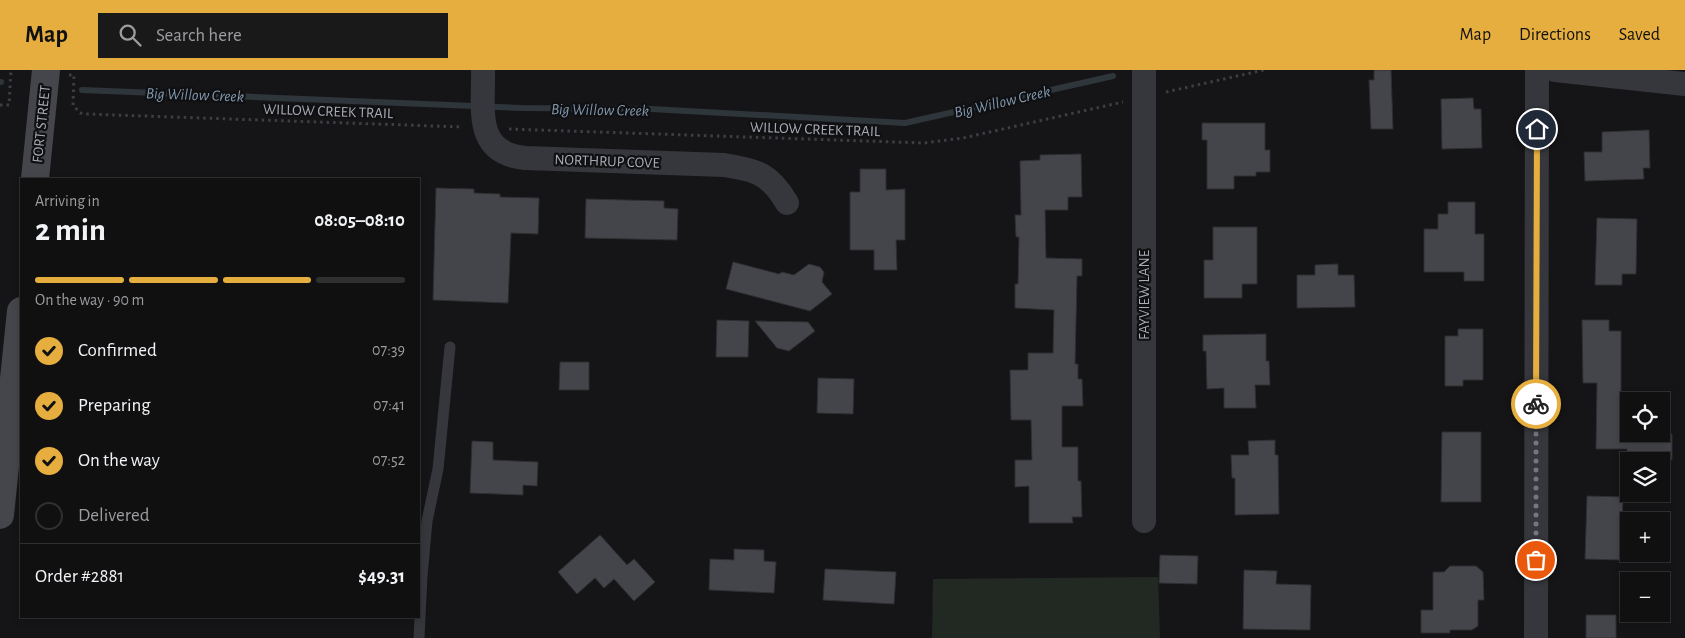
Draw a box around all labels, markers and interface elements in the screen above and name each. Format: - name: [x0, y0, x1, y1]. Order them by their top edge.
- search box: [98, 13, 448, 58]
- icon: search: [116, 21, 144, 49]
- text: Map: [25, 23, 68, 47]
- text: Search here: [156, 26, 242, 45]
- text: Map: [1460, 26, 1491, 44]
- text: Directions: [1519, 26, 1591, 44]
- text: Saved: [1619, 26, 1660, 44]
- water label: Big Willow Creek: [953, 83, 1052, 121]
- street label: FORT STREET: [30, 84, 53, 164]
- water label: Big Willow Creek: [146, 85, 244, 105]
- water label: Big Willow Creek: [551, 101, 649, 119]
- street label: WILLOW CREEK TRAIL: [263, 102, 394, 121]
- pin: [1516, 108, 1558, 150]
- icon: home: [1523, 115, 1551, 143]
- street label: WILLOW CREEK TRAIL: [750, 120, 881, 139]
- street label: NORTHRUP COVE: [554, 152, 660, 171]
- text: Arriving in: [35, 193, 100, 209]
- text: 08:05–08:10: [314, 211, 405, 230]
- text: 2 min: [35, 214, 106, 246]
- street label: FAYVIEW LANE: [1137, 250, 1152, 340]
- text: On the way · 90 m: [35, 292, 144, 308]
- icon: check: [35, 337, 63, 365]
- text: Confirmed: [78, 341, 157, 360]
- text: 07:39: [372, 342, 405, 358]
- courier: [1511, 379, 1561, 429]
- icon: bike: [1522, 390, 1550, 418]
- icon: check: [35, 392, 63, 420]
- map controls: [1620, 392, 1670, 622]
- button: locate: [1620, 392, 1670, 442]
- text: Preparing: [78, 396, 151, 415]
- text: 07:41: [373, 397, 405, 413]
- icon: check: [35, 447, 63, 475]
- text: On the way: [78, 451, 160, 470]
- text: 07:52: [372, 452, 405, 468]
- button: layers: [1620, 452, 1670, 502]
- text: Delivered: [78, 506, 150, 525]
- button: +: [1620, 512, 1670, 562]
- pin: [1515, 539, 1557, 581]
- icon: bag: [1522, 546, 1550, 574]
- text: Order #2881: [35, 567, 124, 586]
- text: $49.31: [358, 567, 405, 586]
- button: −: [1620, 572, 1670, 622]

